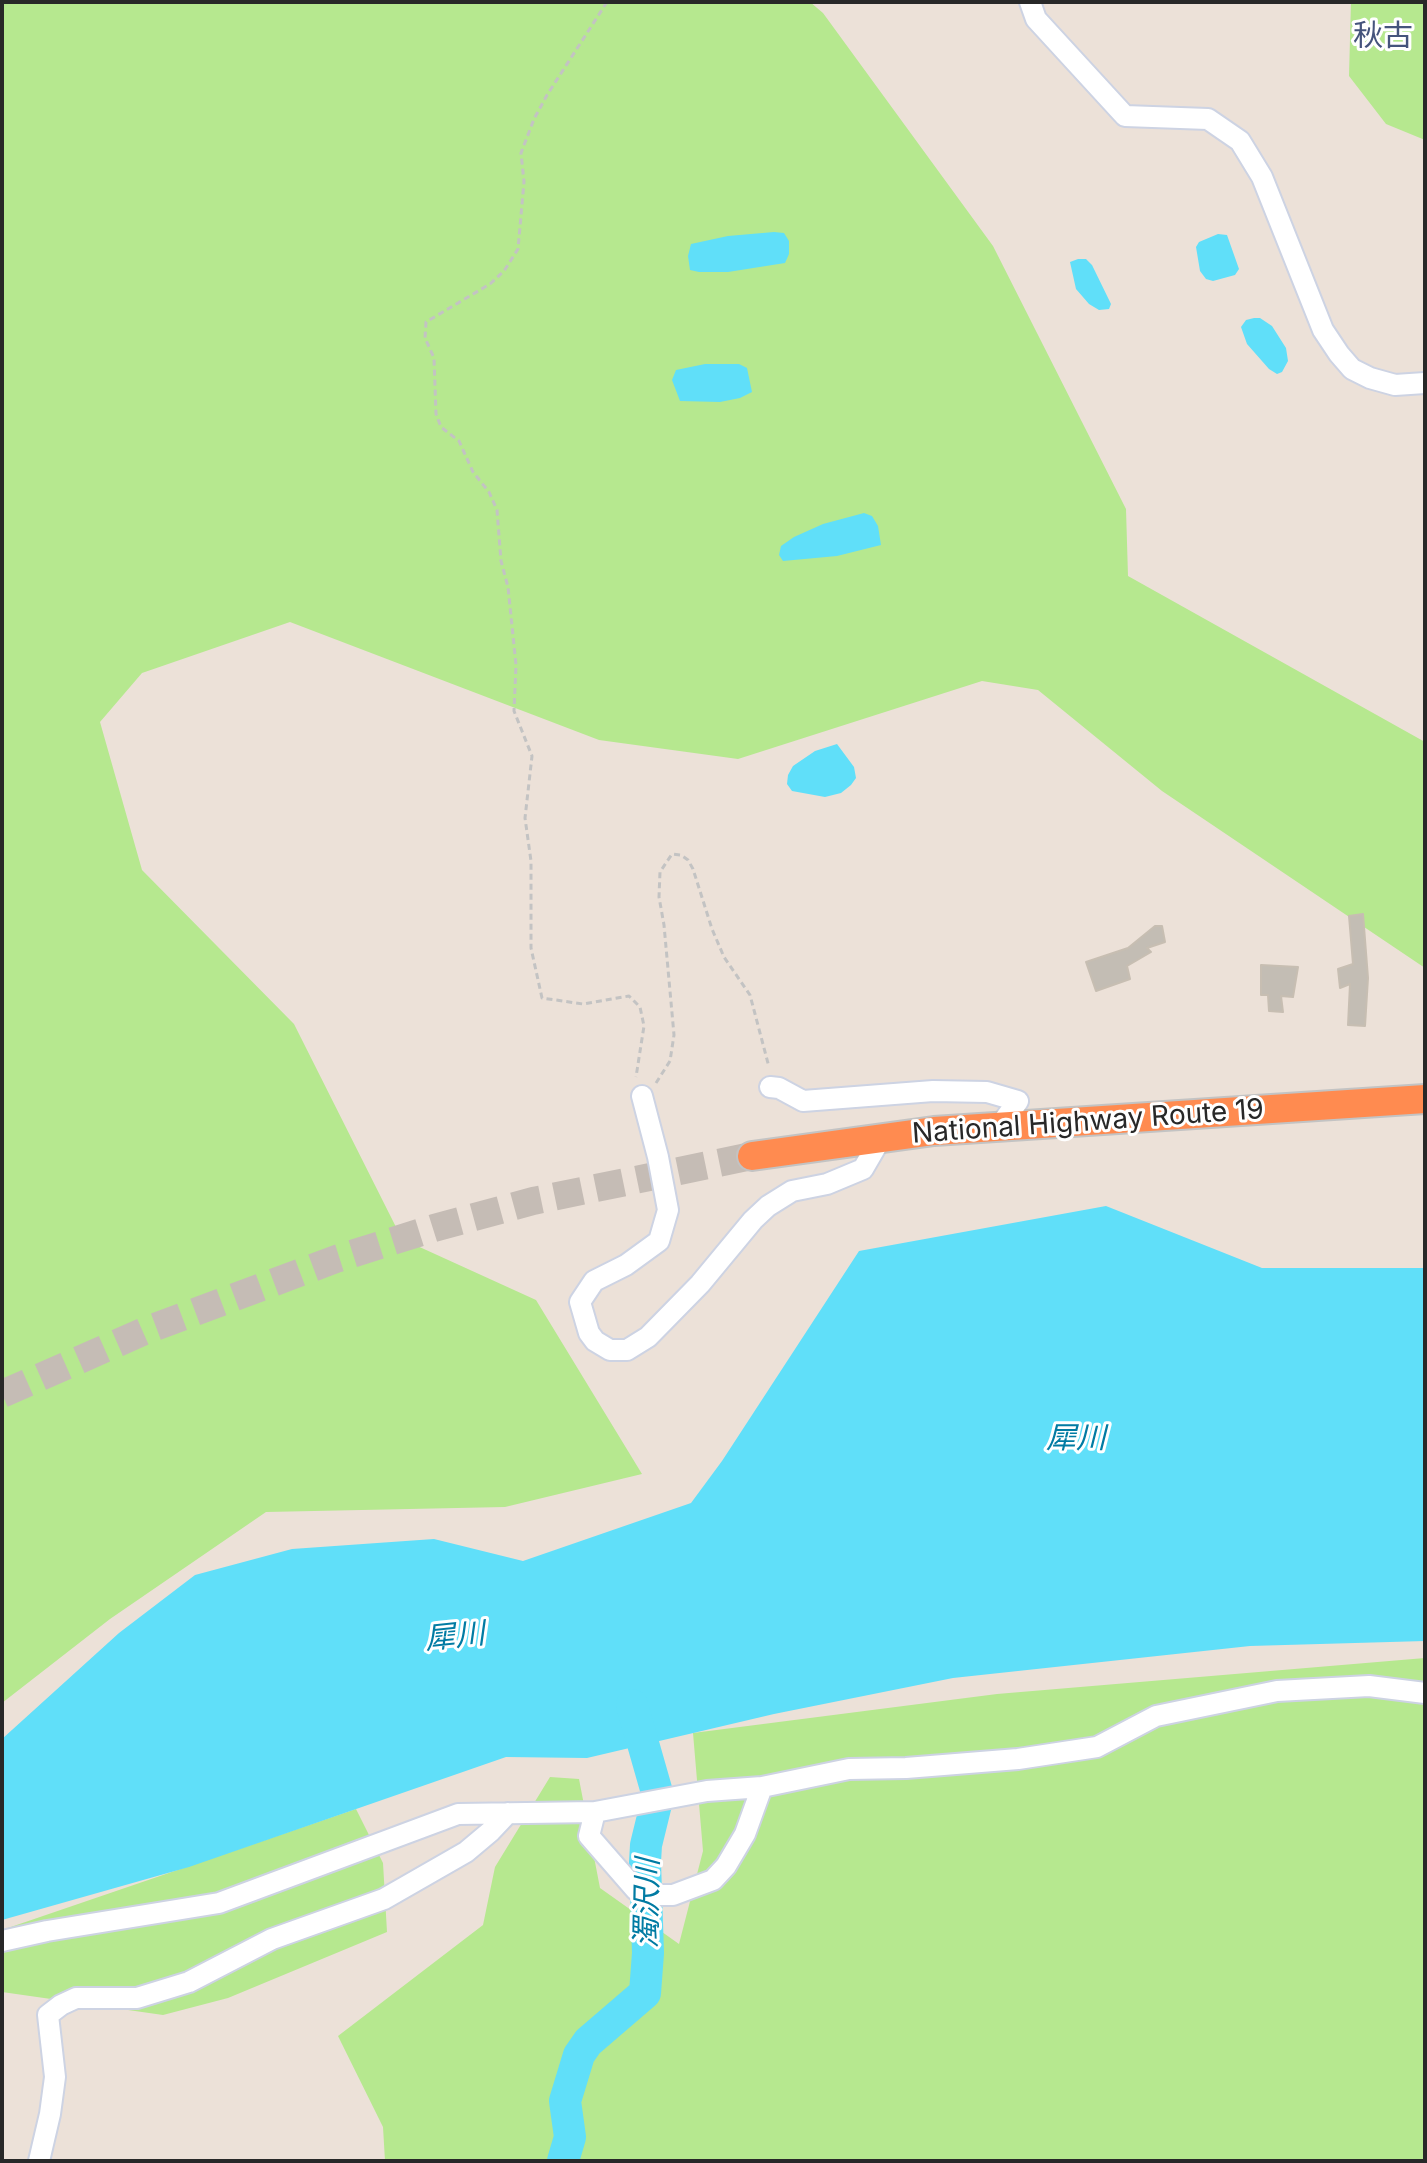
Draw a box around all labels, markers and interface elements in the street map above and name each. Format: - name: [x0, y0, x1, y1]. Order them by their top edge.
- district label: 秋古: [1353, 19, 1413, 55]
- street label: National Highway Route 19: [911, 1093, 1265, 1151]
- water label: 犀川: [1046, 1421, 1106, 1457]
- water label: 犀川: [423, 1616, 487, 1658]
- water label: 濁沢川: [629, 1858, 667, 1948]

